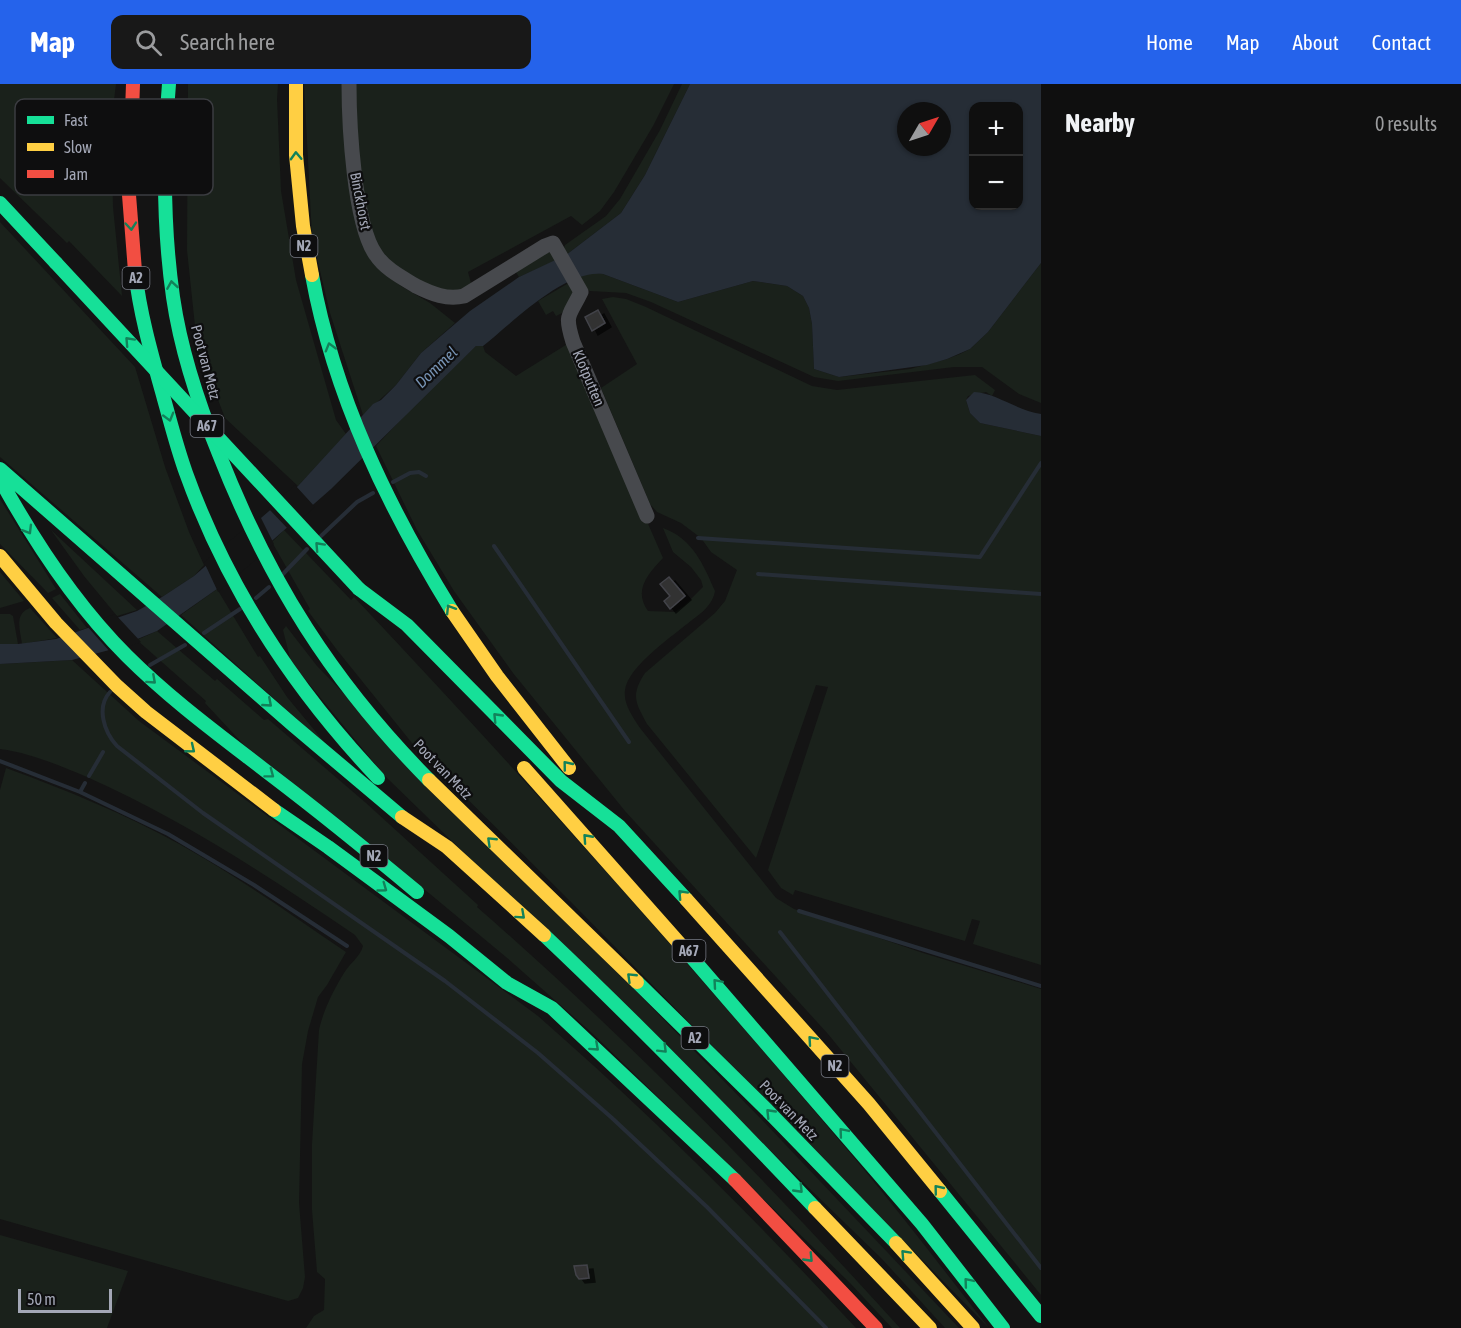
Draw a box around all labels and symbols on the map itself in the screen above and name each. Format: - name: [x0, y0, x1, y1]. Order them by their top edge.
- legend: [15, 99, 213, 195]
- north arrow: [897, 102, 951, 156]
- text: Fast: [64, 111, 88, 129]
- text: Slow: [64, 138, 92, 156]
- one-way arrow: [289, 151, 302, 160]
- text: Jam: [64, 165, 88, 183]
- street label: Binckhorst: [347, 171, 375, 231]
- one-way arrow: [124, 222, 137, 231]
- road number: N2: [290, 235, 318, 257]
- road number: A2: [122, 267, 150, 289]
- one-way arrow: [167, 280, 179, 290]
- street label: Poot van Metz: [188, 323, 224, 402]
- one-way arrow: [125, 338, 136, 348]
- one-way arrow: [325, 342, 337, 353]
- water label: Dommel: [411, 343, 461, 391]
- street label: Klotputten: [570, 347, 608, 409]
- one-way arrow: [162, 411, 174, 422]
- road number: A67: [190, 415, 224, 437]
- one-way arrow: [21, 524, 33, 534]
- one-way arrow: [315, 542, 326, 553]
- one-way arrow: [446, 605, 458, 615]
- one-way arrow: [145, 673, 156, 684]
- one-way arrow: [261, 696, 272, 707]
- one-way arrow: [494, 713, 505, 724]
- street label: Poot van Metz: [410, 736, 476, 803]
- one-way arrow: [184, 742, 195, 753]
- one-way arrow: [563, 761, 574, 772]
- one-way arrow: [263, 766, 274, 777]
- one-way arrow: [583, 834, 594, 845]
- one-way arrow: [488, 837, 498, 848]
- road number: N2: [360, 845, 388, 867]
- one-way arrow: [377, 881, 388, 892]
- one-way arrow: [678, 891, 689, 901]
- one-way arrow: [515, 908, 525, 919]
- road number: A67: [672, 940, 706, 962]
- one-way arrow: [628, 973, 639, 984]
- one-way arrow: [713, 979, 724, 990]
- road number: A2: [682, 1027, 708, 1049]
- one-way arrow: [808, 1036, 819, 1047]
- one-way arrow: [588, 1040, 599, 1051]
- one-way arrow: [655, 1042, 666, 1053]
- road number: N2: [822, 1055, 848, 1077]
- street label: Poot van Metz: [756, 1077, 822, 1144]
- one-way arrow: [766, 1110, 777, 1120]
- one-way arrow: [839, 1128, 850, 1139]
- one-way arrow: [792, 1182, 803, 1192]
- one-way arrow: [934, 1185, 945, 1196]
- one-way arrow: [802, 1250, 813, 1261]
- one-way arrow: [901, 1250, 912, 1261]
- one-way arrow: [964, 1278, 975, 1289]
- scale bar: [18, 1286, 112, 1314]

